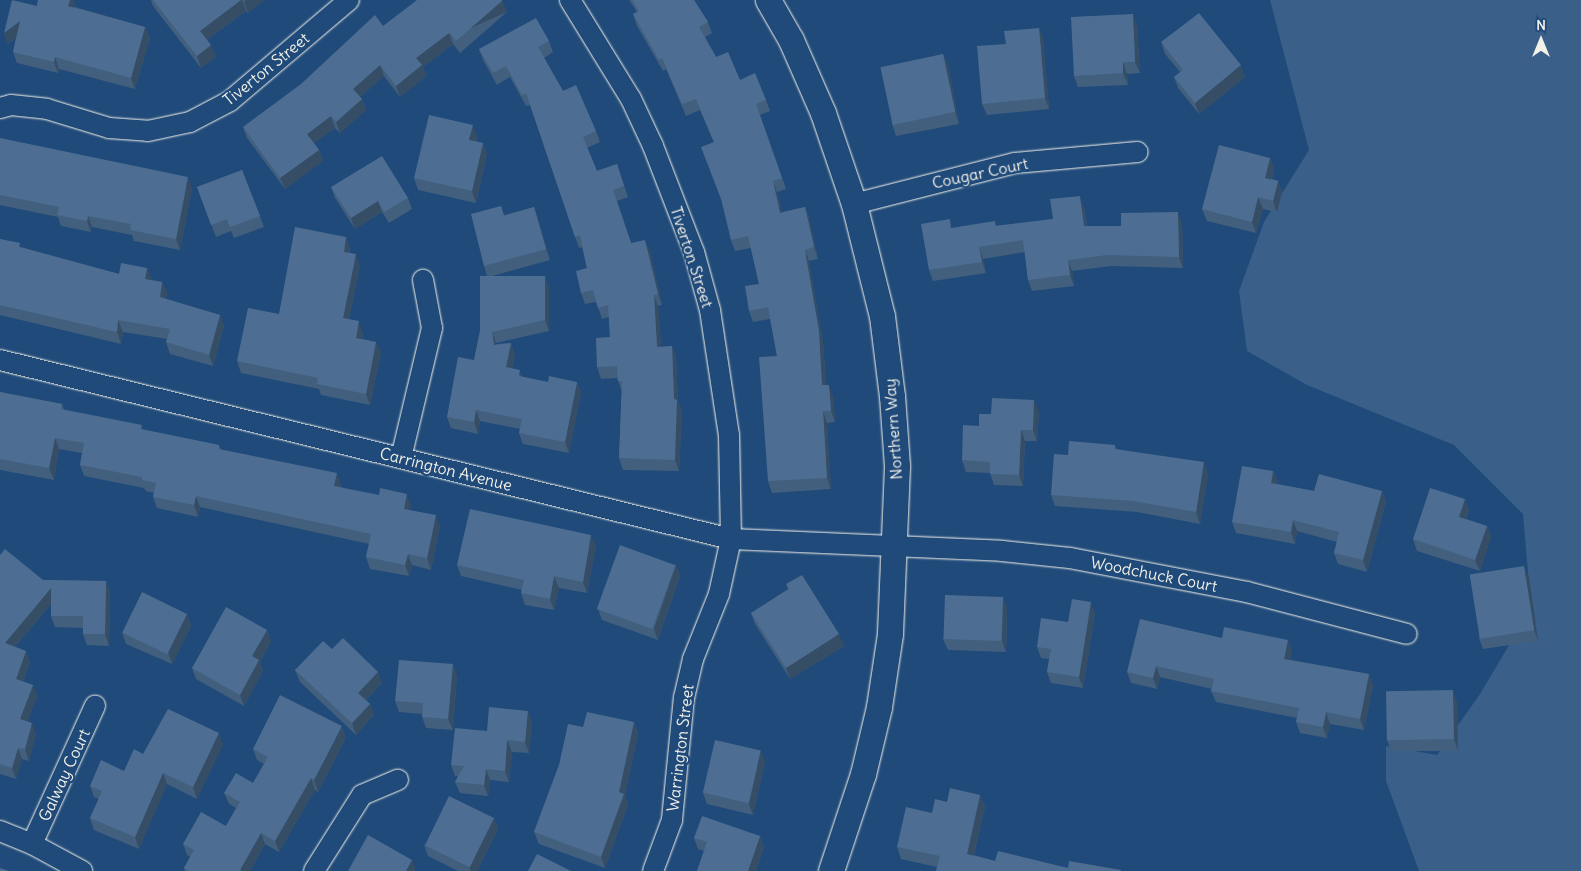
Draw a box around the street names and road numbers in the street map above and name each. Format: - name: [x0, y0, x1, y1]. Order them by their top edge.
- street label: Tiverton Street: [219, 28, 313, 110]
- street label: Cougar Court: [930, 153, 1030, 193]
- street label: Tiverton Street: [667, 204, 717, 310]
- street label: Northern Way: [880, 378, 906, 480]
- street label: Carrington Avenue: [378, 443, 514, 495]
- street label: Woodchuck Court: [1089, 552, 1219, 596]
- street label: Warrington Street: [663, 683, 697, 813]
- street label: Galway Court: [34, 726, 94, 824]

